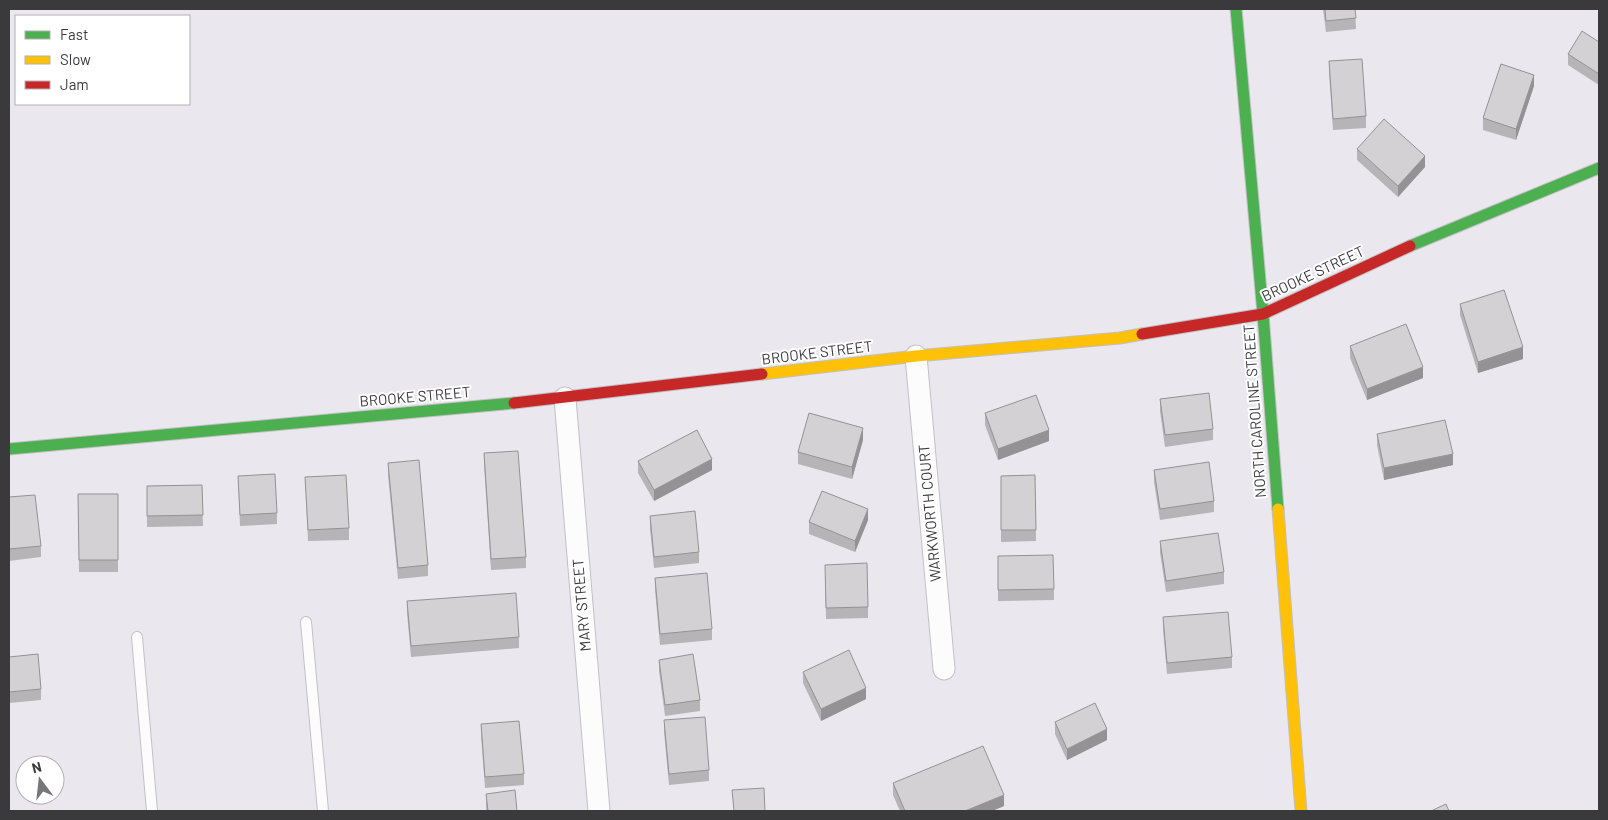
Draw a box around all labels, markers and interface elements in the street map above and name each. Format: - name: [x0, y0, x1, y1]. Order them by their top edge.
- legend: [15, 15, 190, 105]
- text: Fast: [60, 25, 88, 43]
- text: Slow: [60, 50, 91, 68]
- text: Jam: [60, 75, 89, 93]
- street label: BROOKE STREET: [1258, 241, 1367, 305]
- street label: NORTH CAROLINE STREET: [1239, 324, 1269, 498]
- street label: BROOKE STREET: [761, 336, 873, 368]
- street label: BROOKE STREET: [359, 382, 471, 410]
- street label: WARKWORTH COURT: [914, 444, 944, 582]
- street label: MARY STREET: [568, 558, 594, 652]
- north arrow: [15, 755, 65, 805]
- text: N: [30, 758, 43, 776]

